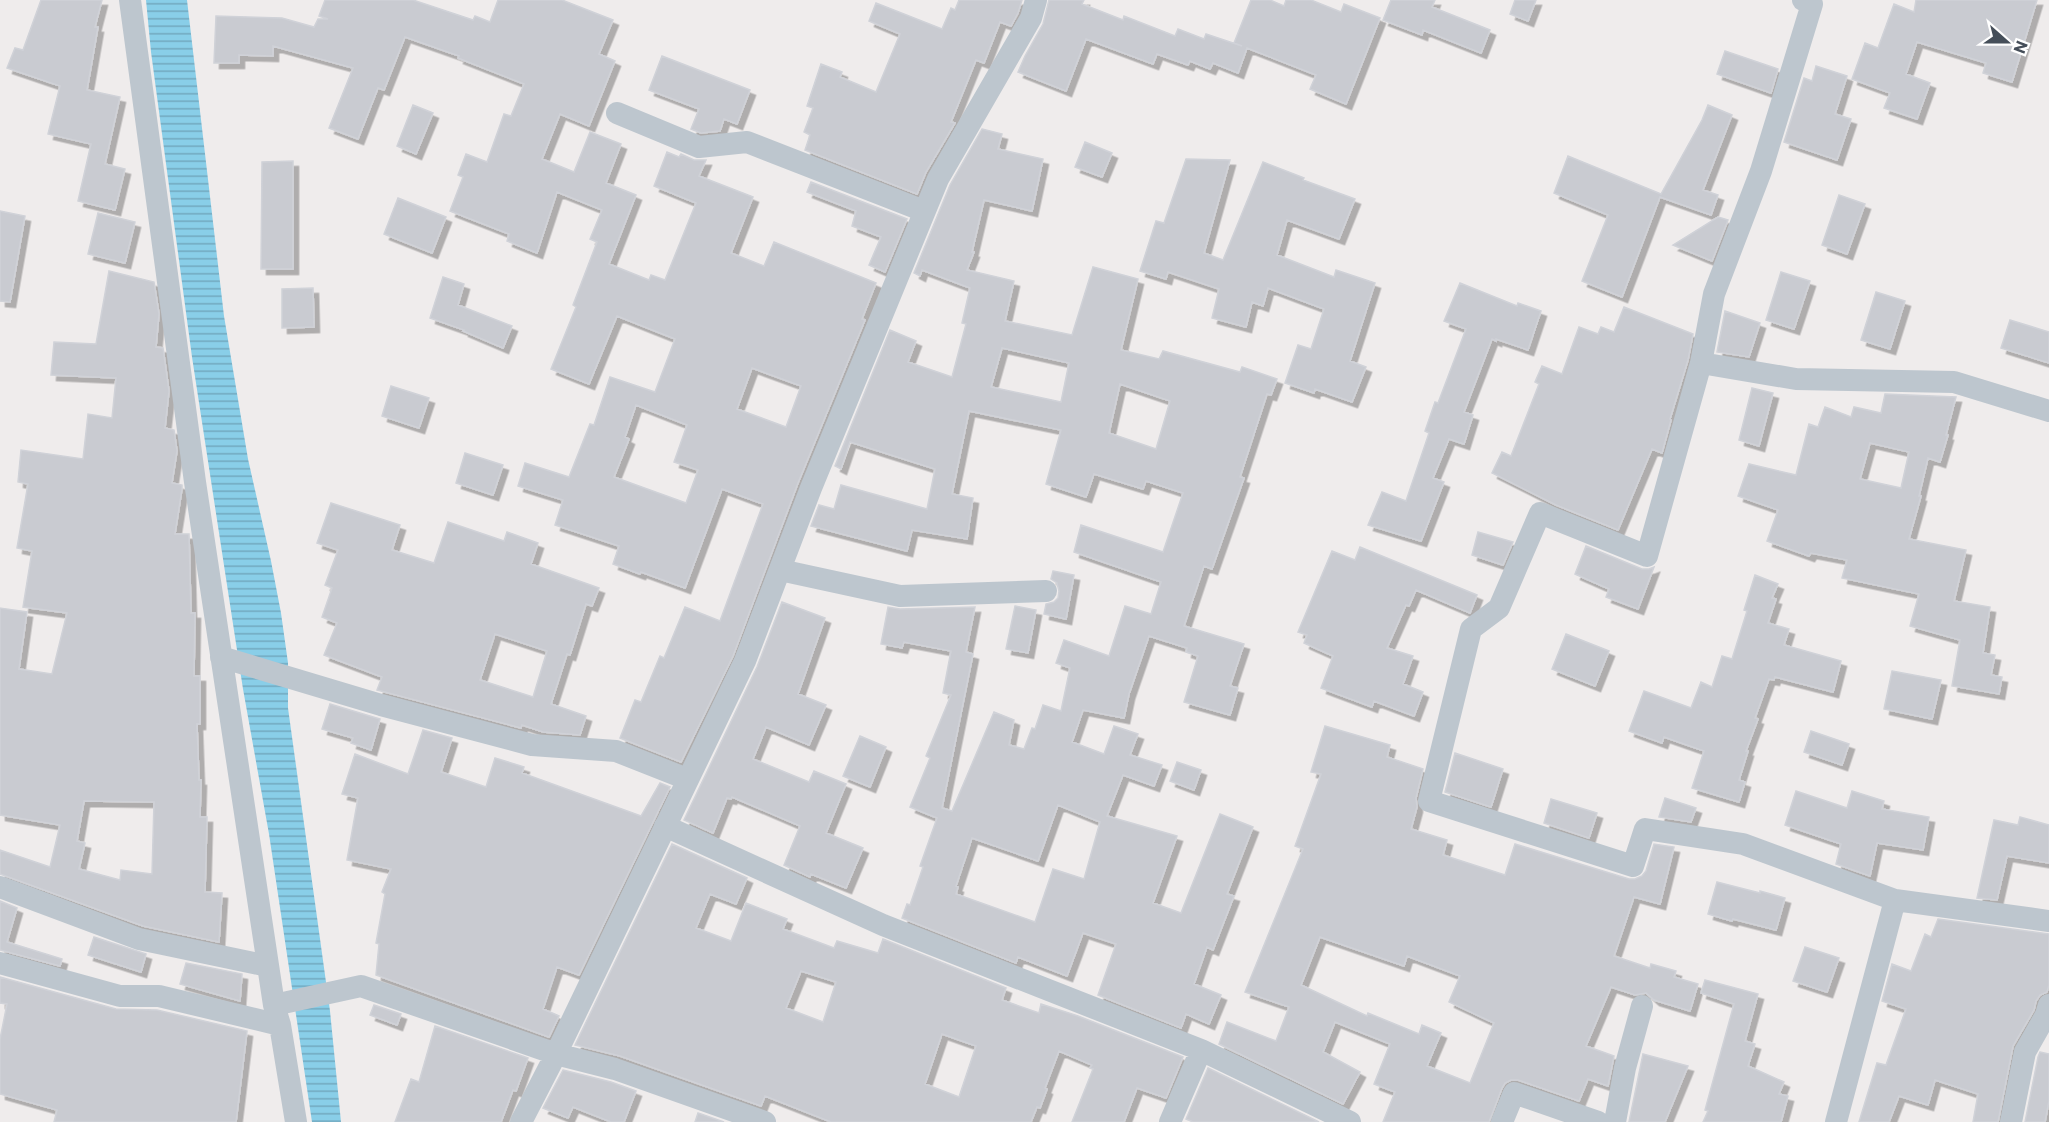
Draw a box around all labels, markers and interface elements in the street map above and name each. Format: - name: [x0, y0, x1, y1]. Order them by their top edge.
- north arrow: [1977, 12, 2037, 72]
- text: N: [2010, 39, 2032, 57]

